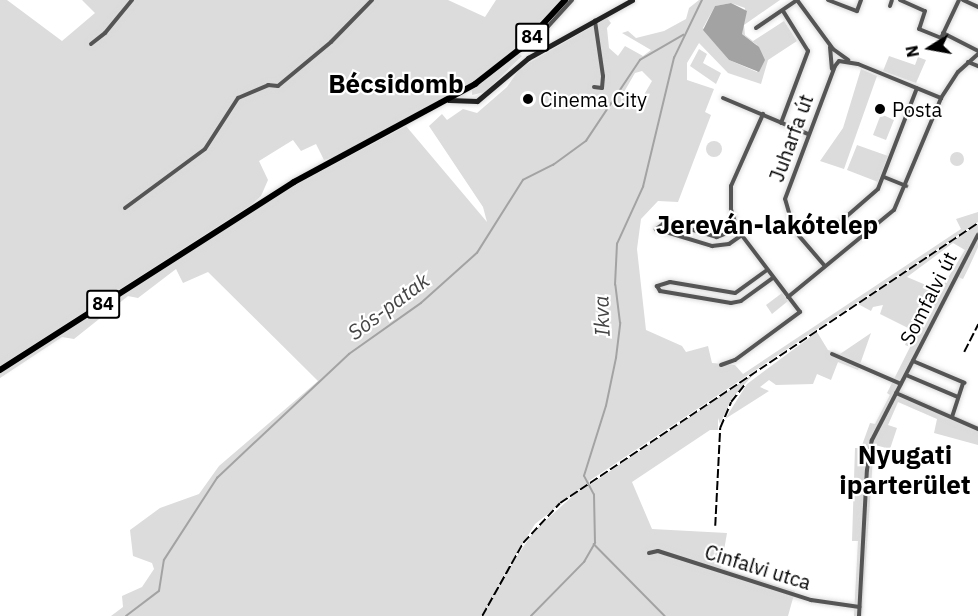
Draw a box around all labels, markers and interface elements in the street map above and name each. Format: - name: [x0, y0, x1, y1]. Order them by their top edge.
- north arrow: [900, 18, 960, 78]
- road number: 84: [514, 22, 550, 52]
- text: N: [901, 44, 923, 59]
- district label: Bécsidomb: [328, 68, 464, 100]
- place label: Cinema City: [540, 87, 647, 111]
- street label: Juharfa út: [764, 91, 818, 185]
- marker: Cinema City: [521, 92, 535, 106]
- place label: Posta: [892, 97, 942, 121]
- marker: Posta: [873, 102, 887, 116]
- district label: Jereván-lakótelep: [656, 209, 878, 241]
- street label: Somfalvi út: [894, 248, 962, 348]
- water label: Sós-patak: [342, 267, 434, 345]
- road number: 84: [85, 289, 121, 319]
- water label: Ikva: [588, 295, 614, 337]
- district label: Nyugati iparterület: [839, 439, 971, 500]
- street label: Cinfalvi utca: [702, 539, 814, 595]

